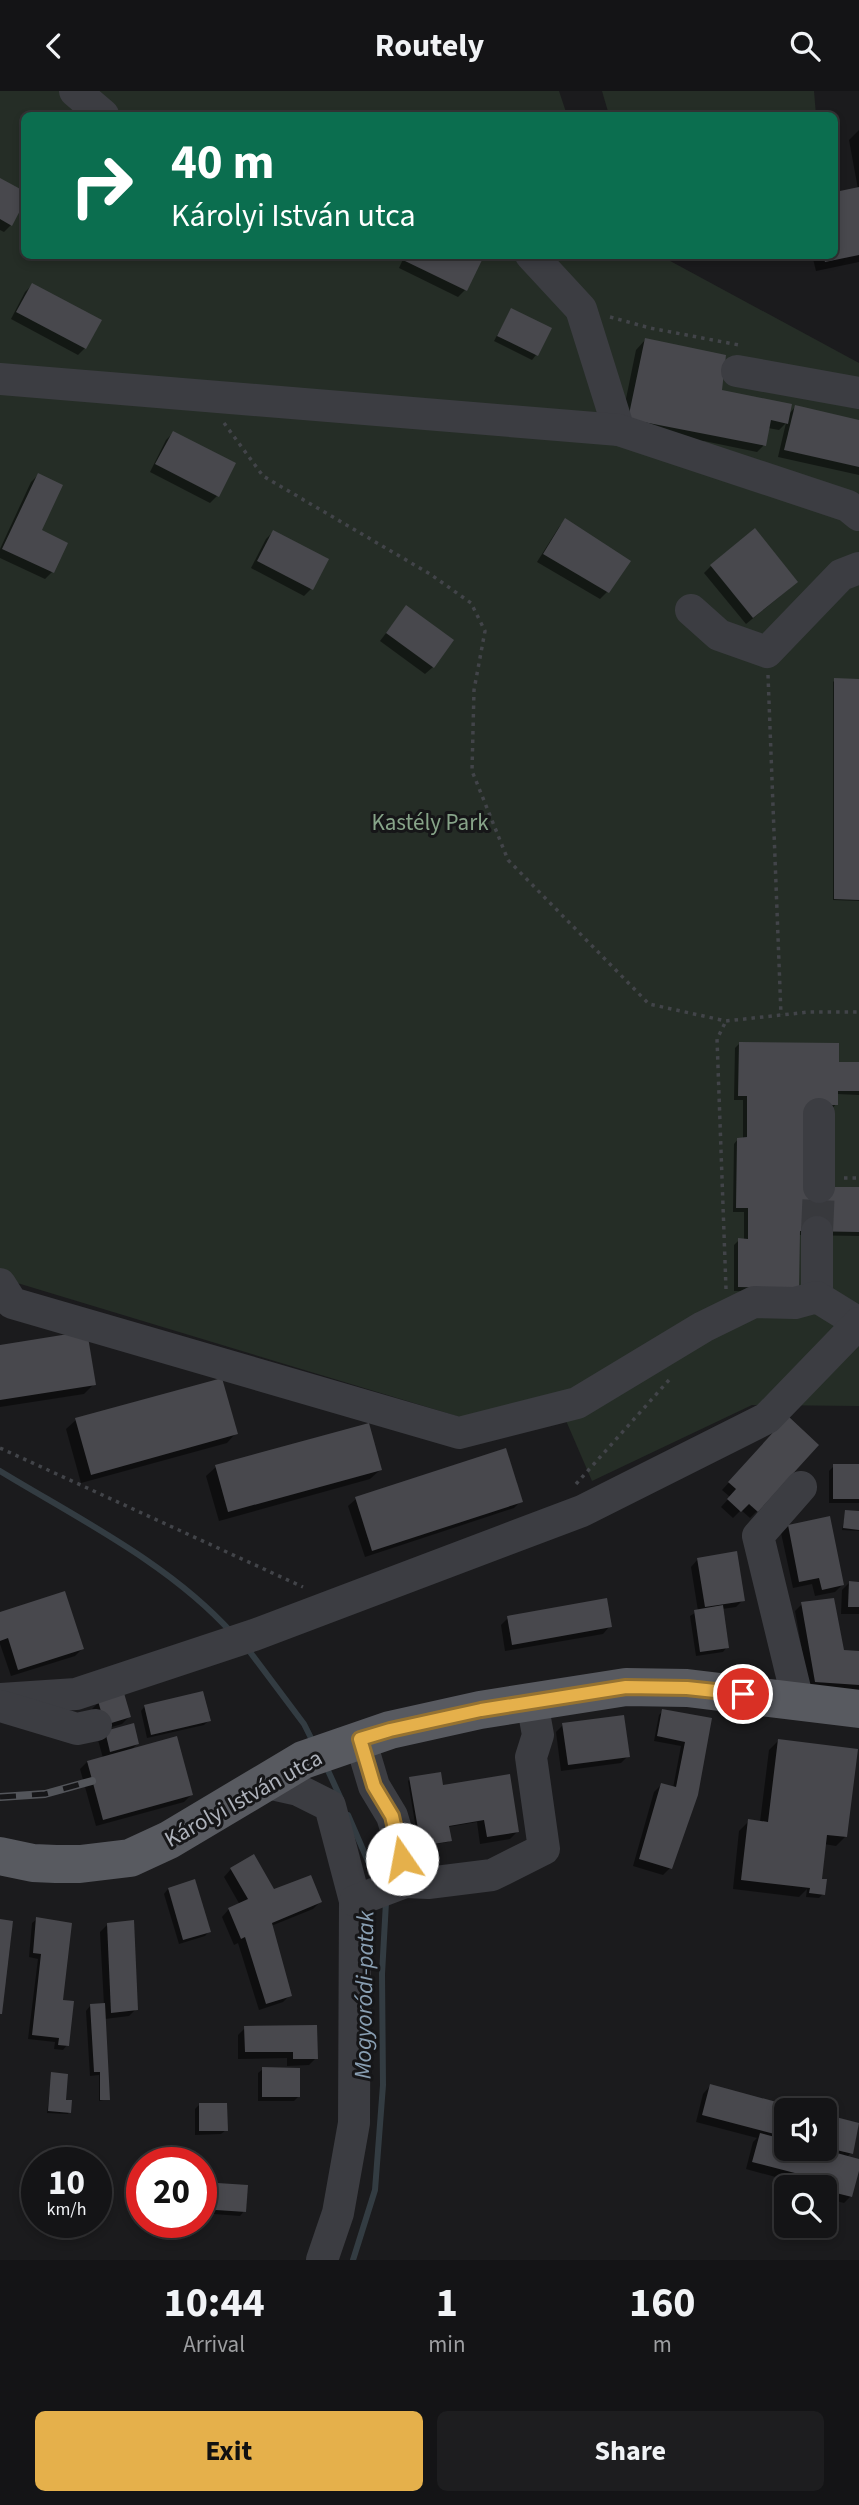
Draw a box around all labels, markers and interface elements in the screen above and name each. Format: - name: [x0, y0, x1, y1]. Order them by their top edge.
- text: Routely: [375, 23, 484, 69]
- icon: back: [35, 27, 73, 65]
- icon: search: [786, 27, 824, 65]
- text: 40 m: [171, 128, 275, 198]
- icon: right: [56, 140, 147, 231]
- text: Károlyi István utca: [171, 193, 416, 239]
- park label: Kastély Park: [371, 806, 489, 839]
- pin: [713, 1664, 773, 1724]
- icon: arrive: [724, 1675, 762, 1713]
- street label: Károlyi István utca: [158, 1741, 328, 1856]
- position arrow: [365, 1822, 439, 1896]
- water label: Mogyoródi-patak: [346, 1910, 383, 2080]
- map controls: [774, 2098, 837, 2238]
- button: sound: [774, 2098, 837, 2161]
- speed limit sign: 20: [126, 2147, 217, 2238]
- text: 10: [48, 2158, 85, 2208]
- button: search: [774, 2175, 837, 2238]
- text: km/h: [47, 2197, 86, 2222]
- text: 10:44: [163, 2273, 265, 2333]
- text: 1: [436, 2273, 458, 2333]
- text: 160: [629, 2273, 696, 2333]
- text: Arrival: [183, 2328, 245, 2361]
- text: min: [428, 2328, 466, 2361]
- text: m: [653, 2328, 672, 2361]
- button: Exit: [35, 2411, 423, 2491]
- button: Share: [437, 2411, 824, 2491]

